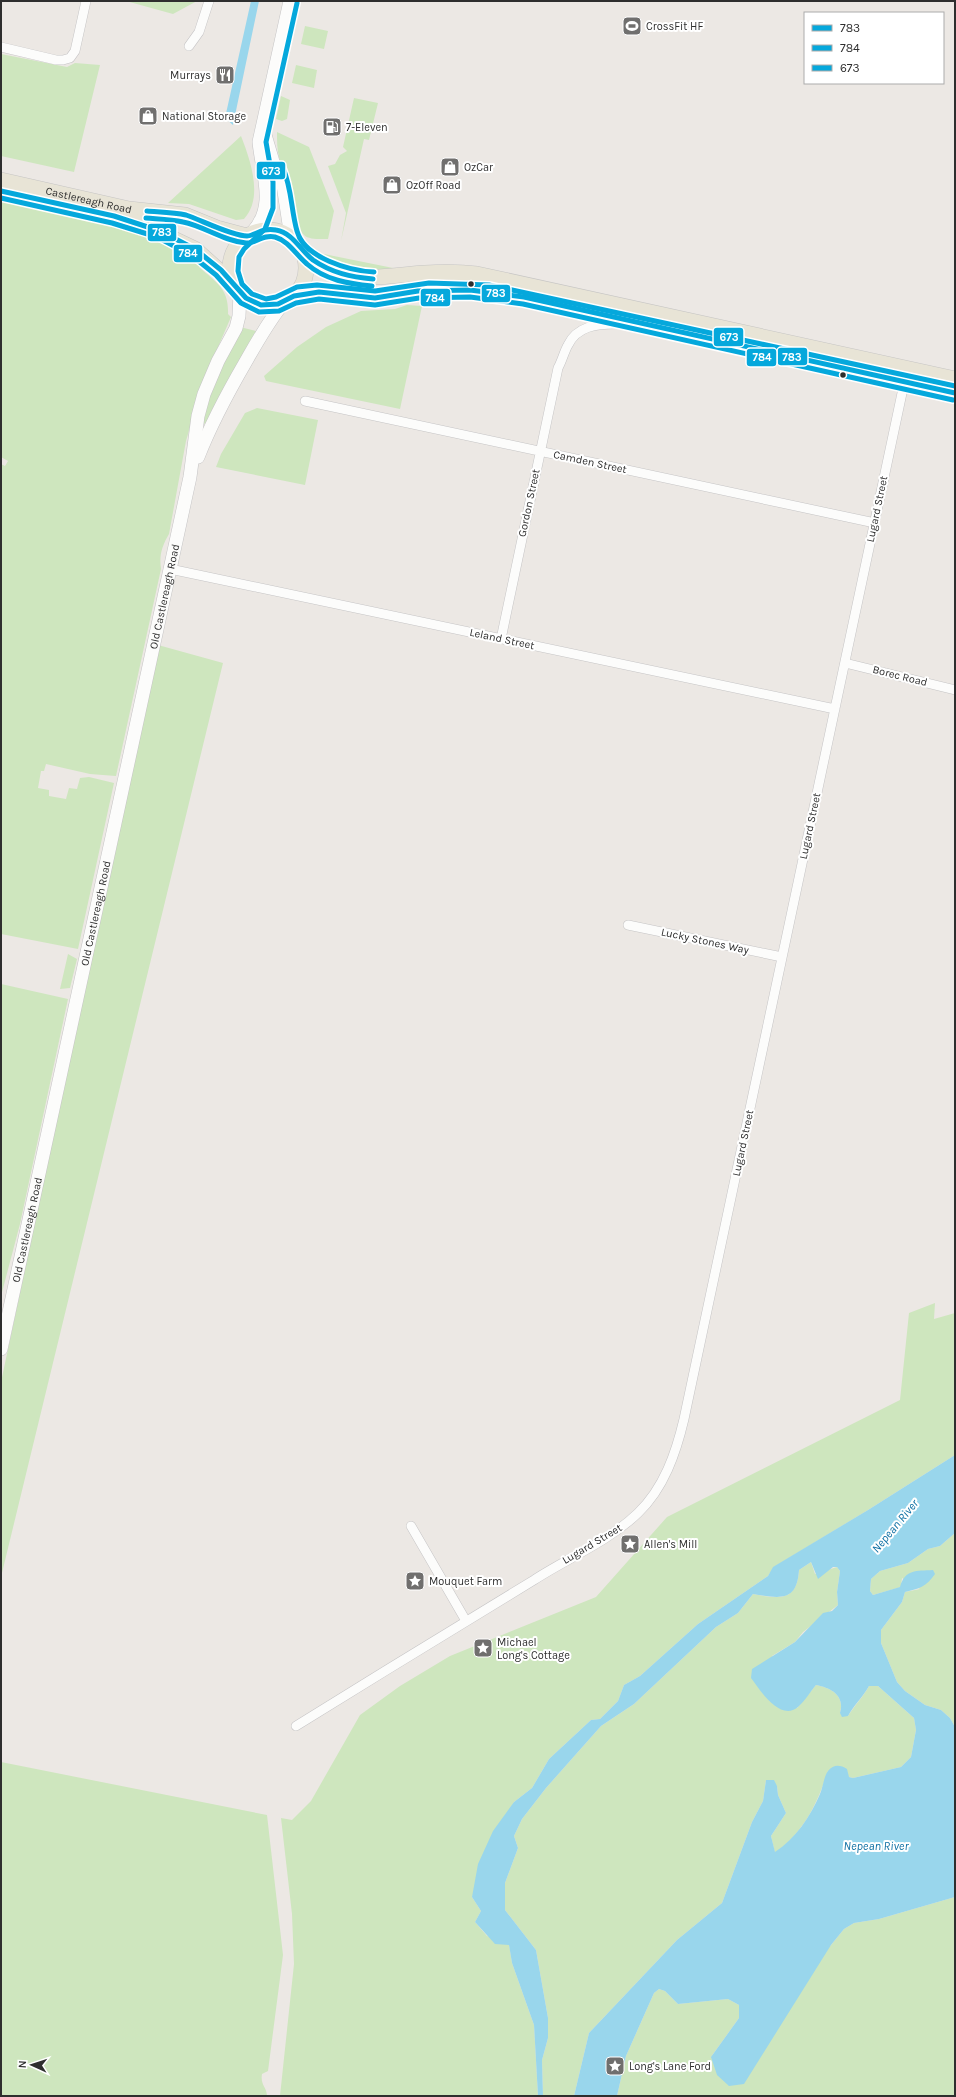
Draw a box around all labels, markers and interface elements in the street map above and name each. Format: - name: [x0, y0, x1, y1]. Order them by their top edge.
- legend: [804, 12, 944, 84]
- sports icon: CrossFit HF: [621, 15, 643, 37]
- place label: CrossFit HF: [646, 20, 703, 33]
- text: 783: [840, 21, 860, 35]
- text: 784: [840, 41, 860, 55]
- text: 673: [840, 61, 860, 75]
- restaurant icon: Murrays: [214, 64, 236, 86]
- place label: Murrays: [170, 69, 211, 82]
- shop icon: National Storage: [137, 105, 159, 127]
- place label: National Storage: [162, 110, 246, 123]
- fuel station icon: 7-Eleven: [321, 116, 343, 138]
- place label: 7-Eleven: [346, 121, 388, 134]
- shop icon: OzCar: [439, 156, 461, 178]
- line badge: 673: [256, 161, 286, 180]
- place label: OzCar: [464, 161, 493, 174]
- text: 673: [262, 165, 281, 178]
- shop icon: OzOff Road: [381, 174, 403, 196]
- place label: OzOff Road: [406, 179, 461, 192]
- street label: Castlereagh Road: [44, 184, 133, 216]
- line badge: 783: [147, 223, 177, 242]
- text: 783: [152, 226, 172, 239]
- line badge: 784: [173, 244, 203, 263]
- text: 784: [178, 247, 198, 260]
- unlabelled marker: [466, 279, 476, 289]
- line badge: 783: [481, 284, 511, 303]
- text: 783: [486, 287, 506, 300]
- line badge: 784: [420, 288, 451, 307]
- text: 784: [425, 292, 445, 305]
- line badge: 673: [713, 327, 744, 347]
- text: 673: [720, 331, 739, 344]
- line badge: 783: [777, 347, 808, 366]
- line badge: 784: [746, 348, 777, 367]
- text: 784: [752, 351, 772, 364]
- text: 783: [782, 351, 802, 364]
- unlabelled marker: [838, 370, 848, 380]
- street label: Camden Street: [552, 448, 628, 476]
- street label: Gordon Street: [515, 468, 543, 538]
- street label: Lugard Street: [864, 475, 890, 543]
- street label: Old Castlereagh Road: [146, 543, 182, 650]
- street label: Leland Street: [468, 626, 536, 652]
- street label: Borec Road: [871, 663, 929, 689]
- street label: Lugard Street: [797, 792, 823, 860]
- street label: Old Castlereagh Road: [78, 859, 113, 967]
- street label: Lucky Stones Way: [660, 925, 750, 957]
- street label: Lugard Street: [730, 1109, 756, 1177]
- street label: Old Castlereagh Road: [9, 1176, 45, 1284]
- water label: Nepean River: [869, 1496, 922, 1555]
- street label: Lugard Street: [560, 1521, 624, 1567]
- place icon: Allen's Mill: [619, 1533, 641, 1555]
- place label: Allen's Mill: [644, 1538, 697, 1551]
- place icon: Mouquet Farm: [404, 1570, 426, 1592]
- place label: Mouquet Farm: [429, 1575, 502, 1588]
- place label: Michael Long's Cottage: [497, 1636, 570, 1662]
- place icon: Michael Long's Cottage: [472, 1637, 494, 1659]
- water label: Nepean River: [843, 1839, 909, 1853]
- north arrow: [12, 2045, 52, 2085]
- place icon: Long's Lane Ford: [604, 2055, 626, 2077]
- text: N: [16, 2060, 29, 2069]
- place label: Long's Lane Ford: [629, 2060, 711, 2073]

